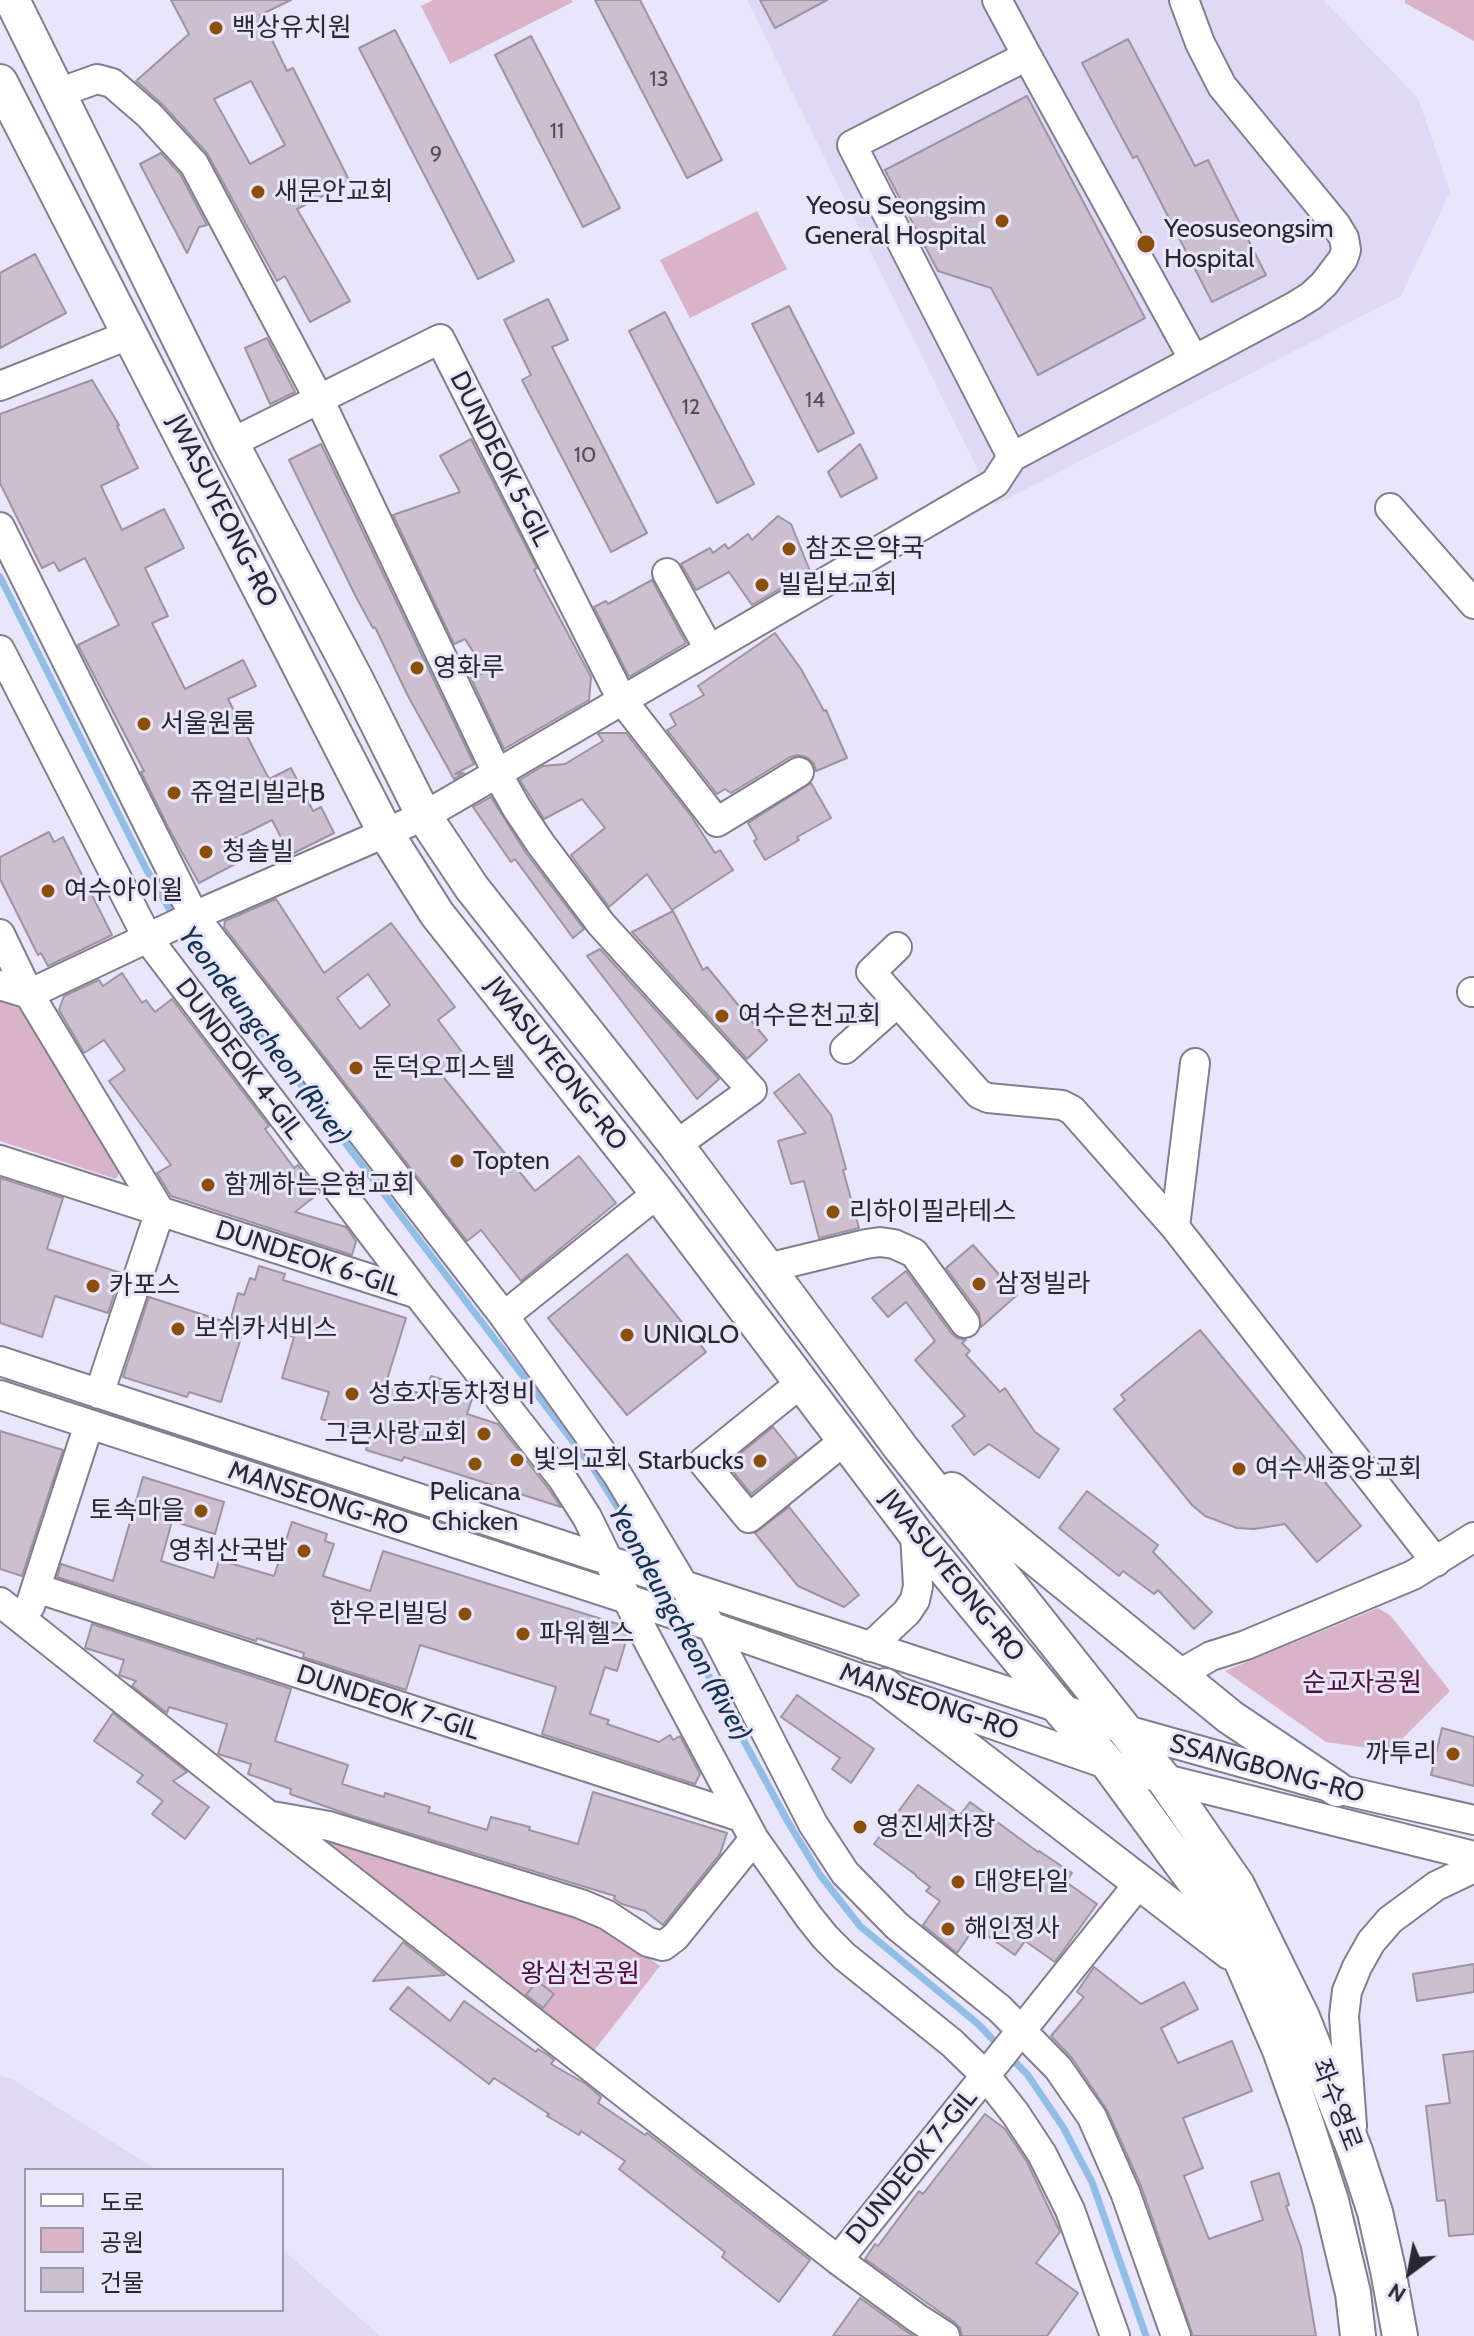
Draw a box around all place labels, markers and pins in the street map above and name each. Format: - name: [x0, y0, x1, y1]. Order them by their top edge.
- place label: 백상유치원: [232, 12, 352, 44]
- marker: 백상유치원: [207, 19, 225, 37]
- place label: 새문안교회: [274, 176, 394, 208]
- marker: 새문안교회: [249, 183, 267, 201]
- place label: Yeosu Seongsim General Hospital: [805, 190, 986, 252]
- marker: Yeosu Seongsim General Hospital: [993, 212, 1011, 230]
- place label: Yeosuseongsim Hospital: [1164, 213, 1333, 274]
- marker: Yeosuseongsim Hospital: [1135, 233, 1157, 255]
- place label: 참조은약국: [805, 533, 925, 565]
- marker: 참조은약국: [780, 540, 798, 558]
- place label: 빌립보교회: [778, 569, 898, 601]
- marker: 빌립보교회: [753, 576, 771, 594]
- place label: 영화루: [433, 652, 505, 684]
- marker: 영화루: [408, 659, 426, 677]
- place label: 서울원룸: [160, 708, 256, 740]
- marker: 서울원룸: [135, 715, 153, 733]
- place label: 쥬얼리빌라B: [190, 777, 325, 809]
- marker: 쥬얼리빌라B: [165, 784, 183, 802]
- place label: 청솔빌: [222, 836, 294, 868]
- marker: 청솔빌: [197, 843, 215, 861]
- place label: 여수아이윌: [64, 875, 184, 907]
- marker: 여수아이윌: [39, 882, 57, 900]
- place label: 여수은천교회: [738, 1000, 882, 1032]
- marker: 여수은천교회: [713, 1007, 731, 1025]
- place label: 둔덕오피스텔: [372, 1052, 516, 1084]
- marker: 둔덕오피스텔: [347, 1059, 365, 1077]
- place label: Topten: [473, 1145, 550, 1177]
- marker: Topten: [448, 1152, 466, 1170]
- place label: 함께하는은현교회: [224, 1169, 415, 1201]
- marker: 함께하는은현교회: [199, 1176, 217, 1194]
- place label: 리하이필라테스: [849, 1196, 1016, 1228]
- marker: 리하이필라테스: [824, 1203, 842, 1221]
- place label: 삼정빌라: [995, 1268, 1091, 1300]
- place label: 카포스: [109, 1270, 181, 1302]
- marker: 삼정빌라: [970, 1275, 988, 1293]
- marker: 카포스: [84, 1277, 102, 1295]
- place label: 보쉬카서비스: [194, 1313, 338, 1345]
- place label: UNIQLO: [643, 1319, 739, 1351]
- marker: 보쉬카서비스: [169, 1320, 187, 1338]
- marker: UNIQLO: [618, 1326, 636, 1344]
- place label: 성호자동차정비: [368, 1378, 535, 1410]
- marker: 성호자동차정비: [343, 1385, 361, 1403]
- place label: 그큰사랑교회: [324, 1418, 468, 1450]
- marker: 그큰사랑교회: [475, 1425, 493, 1443]
- place label: 빛의교회: [533, 1444, 629, 1476]
- place label: Starbucks: [637, 1445, 744, 1477]
- marker: 빛의교회: [508, 1451, 526, 1469]
- marker: Starbucks: [751, 1452, 769, 1470]
- place label: 여수새중앙교회: [1255, 1453, 1422, 1485]
- marker: Pelicana Chicken: [466, 1455, 484, 1473]
- marker: 여수새중앙교회: [1230, 1460, 1248, 1478]
- place label: Pelicana Chicken: [430, 1476, 520, 1538]
- place label: 토속마을: [89, 1495, 185, 1527]
- marker: 토속마을: [192, 1502, 210, 1520]
- place label: 영취산국밥: [168, 1535, 288, 1567]
- marker: 영취산국밥: [295, 1542, 313, 1560]
- place label: 한우리빌딩: [329, 1598, 449, 1630]
- marker: 한우리빌딩: [456, 1605, 474, 1623]
- place label: 파워헬스: [539, 1618, 635, 1650]
- marker: 파워헬스: [514, 1625, 532, 1643]
- place label: 까투리: [1365, 1738, 1437, 1770]
- marker: 까투리: [1444, 1745, 1462, 1763]
- place label: 영진세차장: [876, 1811, 996, 1843]
- marker: 영진세차장: [851, 1818, 869, 1836]
- place label: 대양타일: [974, 1866, 1070, 1898]
- marker: 대양타일: [949, 1873, 967, 1891]
- place label: 해인정사: [964, 1913, 1060, 1945]
- marker: 해인정사: [939, 1920, 957, 1938]

